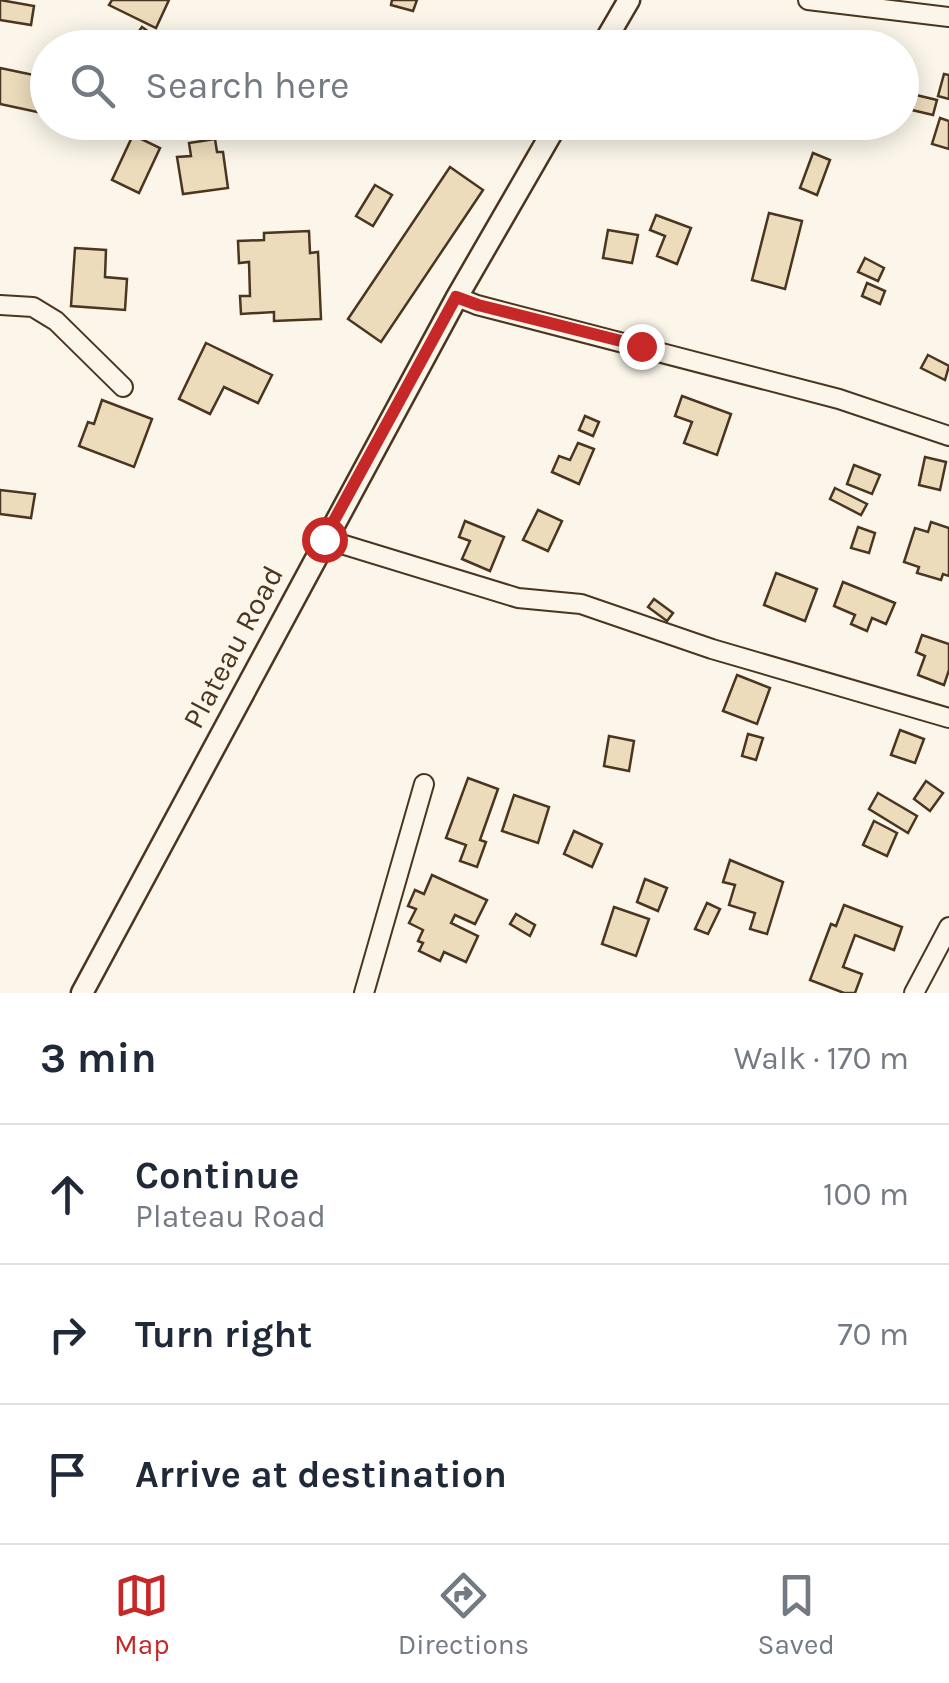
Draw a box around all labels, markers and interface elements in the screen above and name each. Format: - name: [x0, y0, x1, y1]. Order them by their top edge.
- search box: [30, 30, 919, 140]
- icon: search: [65, 58, 120, 113]
- text: Search here: [145, 63, 349, 108]
- route end: [619, 324, 665, 370]
- route start: [302, 517, 348, 563]
- street label: Plateau Road: [175, 559, 291, 735]
- text: 3 min: [40, 1033, 157, 1083]
- text: Walk · 170 m: [734, 1040, 909, 1077]
- text: Continue: [135, 1153, 299, 1198]
- icon: ahead: [40, 1167, 95, 1222]
- text: 100 m: [823, 1176, 909, 1213]
- text: Plateau Road: [135, 1198, 326, 1235]
- icon: right: [40, 1307, 95, 1362]
- text: Turn right: [135, 1312, 312, 1357]
- text: 70 m: [837, 1316, 909, 1353]
- icon: arrive: [40, 1447, 95, 1502]
- text: Arrive at destination: [135, 1452, 507, 1497]
- tab: Map: [114, 1568, 170, 1661]
- tab: Directions: [398, 1568, 529, 1661]
- tab: Saved: [757, 1568, 835, 1661]

